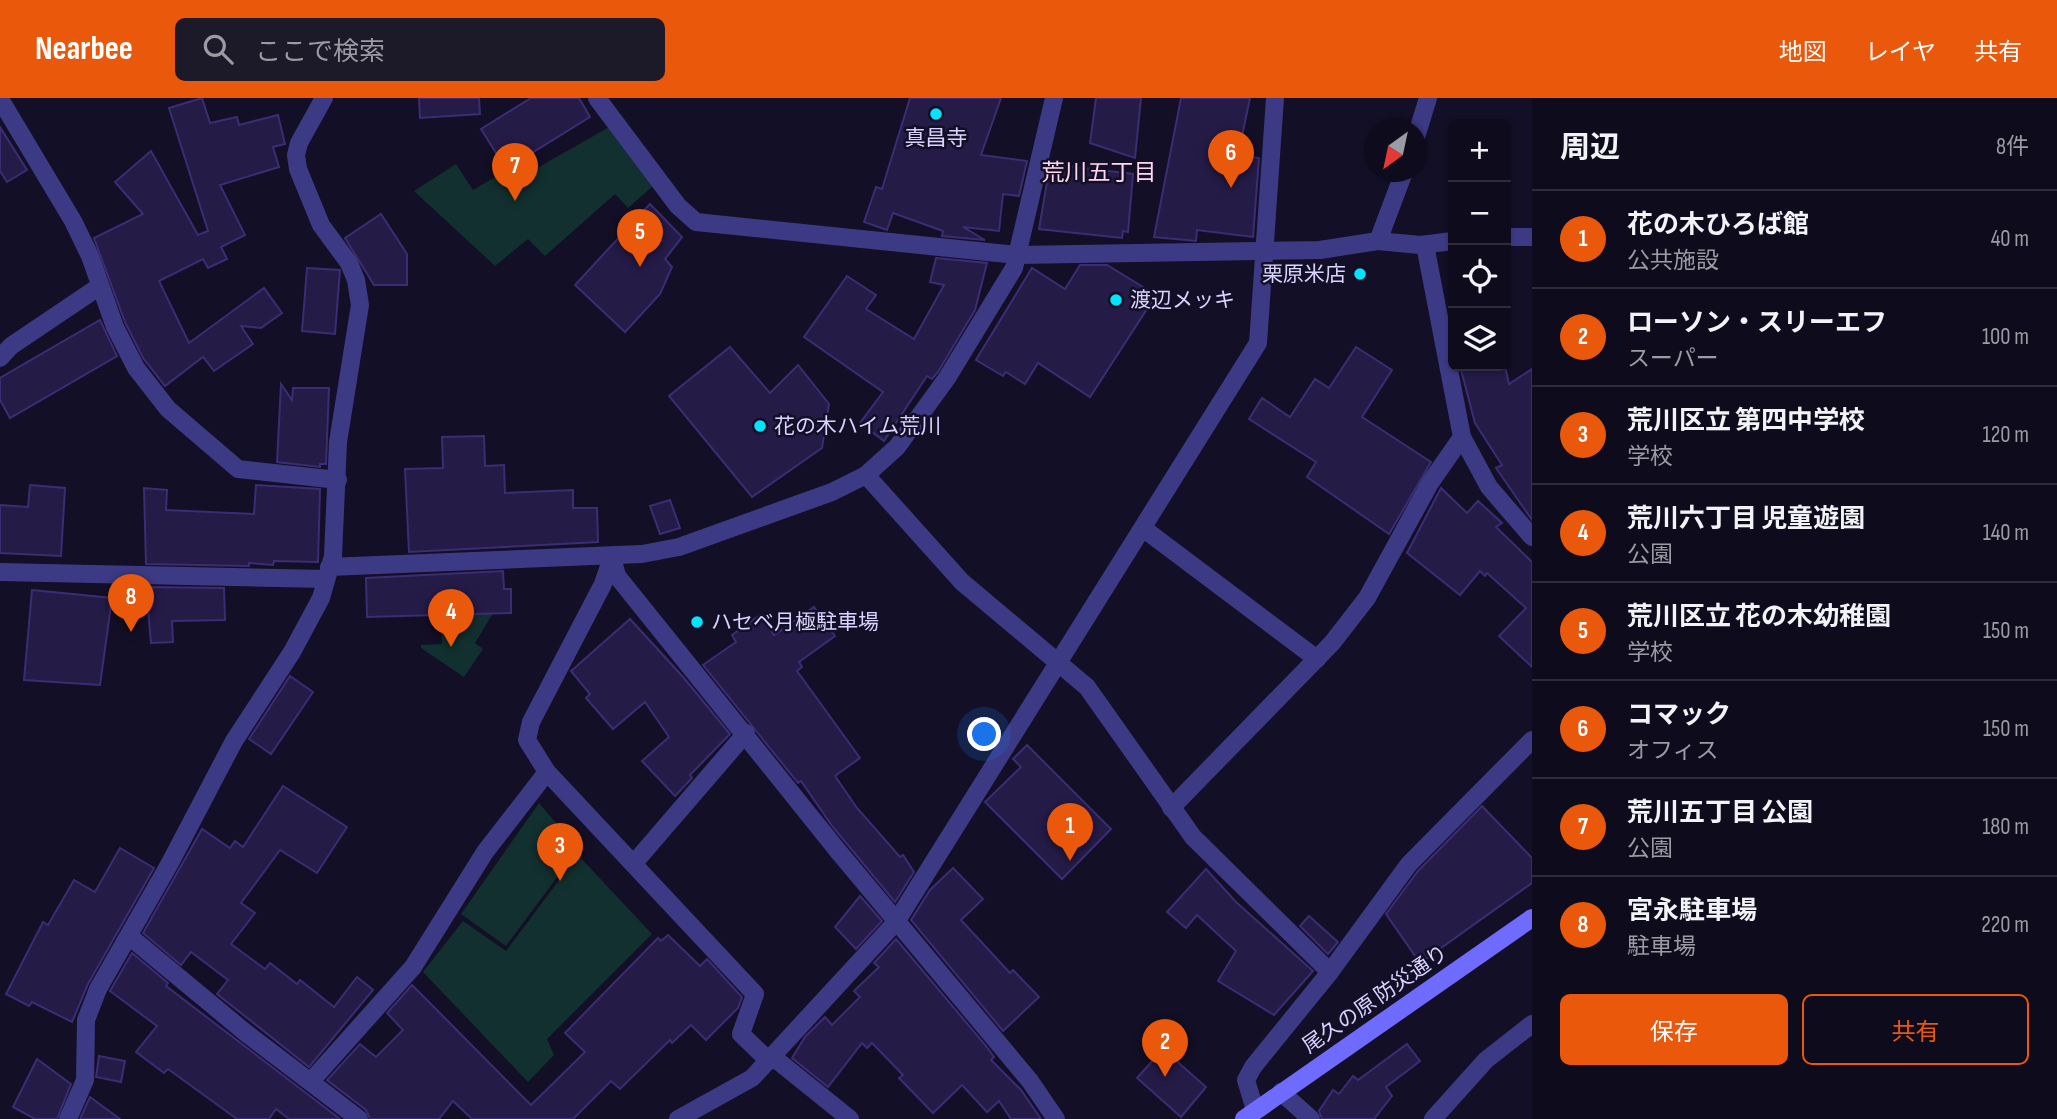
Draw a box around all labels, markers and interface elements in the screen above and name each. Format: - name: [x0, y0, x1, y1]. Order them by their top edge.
- search box: [175, 18, 665, 81]
- text: Nearbee: [35, 29, 133, 69]
- icon: search: [199, 30, 237, 68]
- text: ここで検索: [255, 37, 385, 68]
- text: 地図: [1779, 38, 1827, 67]
- text: レイヤ: [1865, 38, 1936, 67]
- text: 共有: [1974, 38, 2022, 67]
- marker: 真昌寺: [928, 106, 944, 122]
- north arrow: [1364, 119, 1427, 182]
- map controls: [1448, 119, 1511, 371]
- button: +: [1448, 119, 1511, 182]
- place label: 真昌寺: [905, 126, 968, 151]
- pin: 6: [1208, 130, 1254, 188]
- text: 周辺: [1560, 130, 1620, 166]
- text: 8件: [1996, 133, 2029, 161]
- pin: 7: [492, 143, 538, 201]
- district label: 荒川五丁目: [1042, 159, 1157, 187]
- button: −: [1448, 182, 1511, 245]
- pin: 5: [617, 209, 663, 267]
- text: 花の木ひろば館: [1627, 210, 1809, 241]
- text: 1: [1578, 225, 1588, 253]
- text: 40 m: [1991, 225, 2029, 253]
- button: locate: [1448, 245, 1511, 308]
- text: 公共施設: [1627, 247, 1719, 275]
- place label: 栗原米店: [1262, 262, 1346, 287]
- marker: 栗原米店: [1352, 266, 1368, 282]
- place label: 渡辺メッキ: [1130, 288, 1235, 313]
- marker: 渡辺メッキ: [1108, 292, 1124, 308]
- button: layers: [1448, 308, 1511, 371]
- text: ローソン・スリーエフ: [1627, 308, 1887, 339]
- text: 2: [1578, 323, 1588, 351]
- text: 100 m: [1982, 323, 2029, 351]
- text: スーパー: [1627, 345, 1719, 373]
- text: 荒川区立 第四中学校: [1627, 406, 1865, 437]
- place label: 花の木ハイム荒川: [774, 414, 941, 439]
- marker: 花の木ハイム荒川: [752, 418, 768, 434]
- text: 3: [1578, 421, 1588, 449]
- text: 120 m: [1983, 421, 2029, 449]
- text: 学校: [1627, 443, 1673, 471]
- text: 荒川六丁目 児童遊園: [1627, 504, 1865, 535]
- text: 4: [1578, 519, 1588, 547]
- text: 140 m: [1983, 519, 2029, 547]
- text: 公園: [1627, 541, 1673, 569]
- pin: 8: [108, 574, 154, 632]
- pin: 4: [428, 589, 474, 647]
- text: 荒川区立 花の木幼稚園: [1627, 602, 1891, 633]
- place label: ハセベ月極駐車場: [711, 610, 879, 635]
- marker: ハセベ月極駐車場: [689, 614, 705, 630]
- text: 5: [1578, 617, 1588, 645]
- text: 150 m: [1983, 617, 2029, 645]
- text: 学校: [1627, 639, 1673, 667]
- text: コマック: [1627, 700, 1731, 731]
- text: 6: [1578, 715, 1588, 743]
- text: 150 m: [1983, 715, 2029, 743]
- your location: [967, 717, 1001, 751]
- text: オフィス: [1627, 737, 1719, 765]
- text: 荒川五丁目 公園: [1627, 798, 1813, 829]
- pin: 1: [1047, 803, 1093, 861]
- text: 7: [1578, 813, 1588, 841]
- text: 180 m: [1982, 813, 2029, 841]
- pin: 3: [537, 823, 583, 881]
- text: 公園: [1627, 835, 1673, 863]
- text: 宮永駐車場: [1627, 896, 1757, 927]
- text: 8: [1578, 911, 1588, 939]
- text: 220 m: [1981, 911, 2029, 939]
- text: 駐車場: [1627, 933, 1696, 961]
- street label: 尾久の原 防災通り: [1298, 940, 1453, 1059]
- button: 保存: [1560, 994, 1788, 1065]
- button: 共有: [1802, 994, 2029, 1065]
- pin: 2: [1142, 1019, 1188, 1077]

